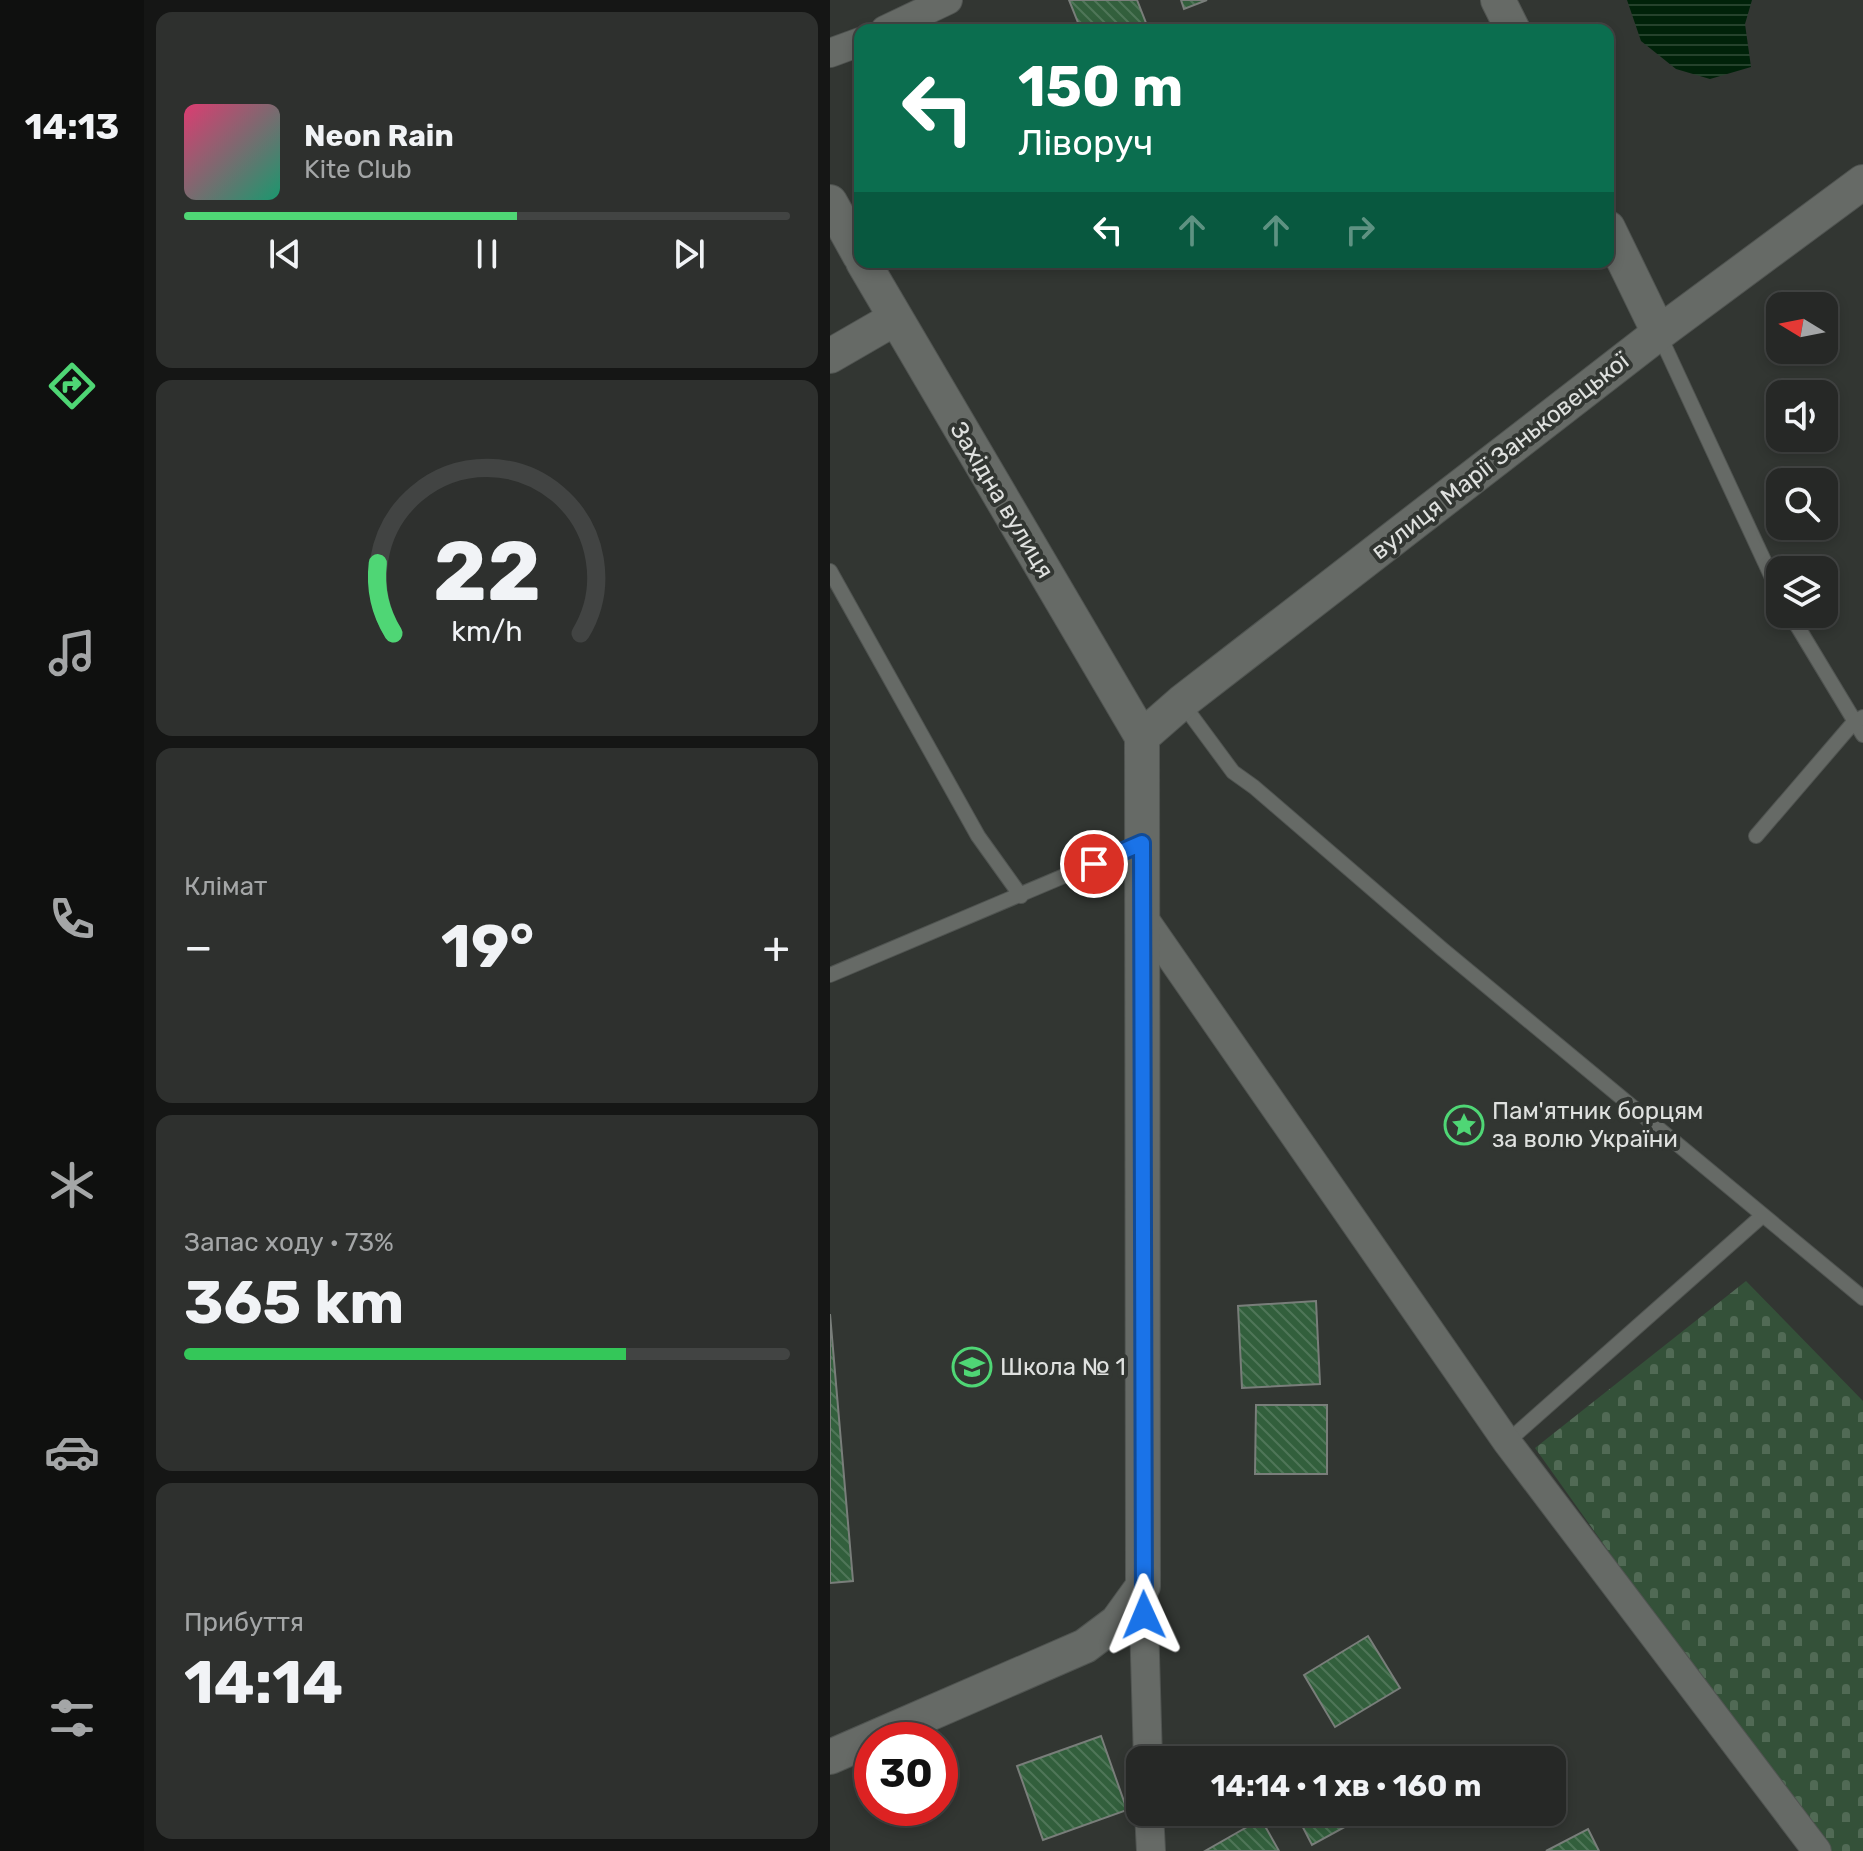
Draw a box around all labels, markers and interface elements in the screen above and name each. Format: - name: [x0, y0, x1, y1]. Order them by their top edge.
- text: 150 m: [1018, 54, 1183, 120]
- icon: left: [886, 56, 990, 160]
- text: 14:13: [25, 105, 119, 148]
- text: Neon Rain: [304, 118, 454, 154]
- text: Ліворуч: [1018, 121, 1153, 164]
- text: Kite Club: [304, 154, 412, 185]
- icon: left: [1086, 208, 1130, 252]
- icon: ahead: [1170, 208, 1214, 252]
- icon: ahead: [1254, 208, 1298, 252]
- icon: right: [1338, 208, 1382, 252]
- icon: previous: [263, 232, 307, 276]
- icon: pause: [465, 232, 509, 276]
- icon: next: [667, 232, 711, 276]
- north arrow: [1766, 292, 1838, 364]
- map controls: [1766, 292, 1838, 628]
- street label: вулиця Марії Заньковецької: [1366, 346, 1635, 565]
- icon: directions: [44, 358, 100, 414]
- button: sound: [1766, 380, 1838, 452]
- street label: Західна вулиця: [944, 417, 1060, 583]
- button: search: [1766, 468, 1838, 540]
- text: 22: [433, 521, 541, 620]
- button: layers: [1766, 556, 1838, 628]
- text: km/h: [451, 614, 523, 648]
- icon: music: [44, 625, 100, 681]
- pin: [1060, 830, 1128, 898]
- icon: arrive: [1072, 842, 1116, 886]
- text: Клімат: [184, 871, 267, 902]
- icon: phone: [44, 891, 100, 947]
- text: 19°: [441, 911, 534, 982]
- text: −: [184, 921, 213, 973]
- text: +: [763, 921, 790, 973]
- place label: Пам'ятник борцям за волю України: [1492, 1097, 1703, 1153]
- place icon: Пам'ятник борцям за волю України: [1443, 1104, 1485, 1146]
- icon: climate: [44, 1157, 100, 1213]
- text: Запас ходу · 73%: [184, 1227, 394, 1258]
- text: 365 km: [184, 1267, 404, 1338]
- school or university icon: Школа № 1: [951, 1346, 993, 1388]
- place label: Школа № 1: [1000, 1353, 1126, 1381]
- icon: car: [44, 1424, 100, 1480]
- position arrow: [1102, 1573, 1186, 1657]
- text: Прибуття: [184, 1607, 304, 1638]
- text: 14:14: [184, 1647, 343, 1718]
- icon: filters: [44, 1690, 100, 1746]
- speed limit sign: 30: [854, 1722, 958, 1826]
- text: 14:14 · 1 хв · 160 m: [1211, 1768, 1481, 1804]

